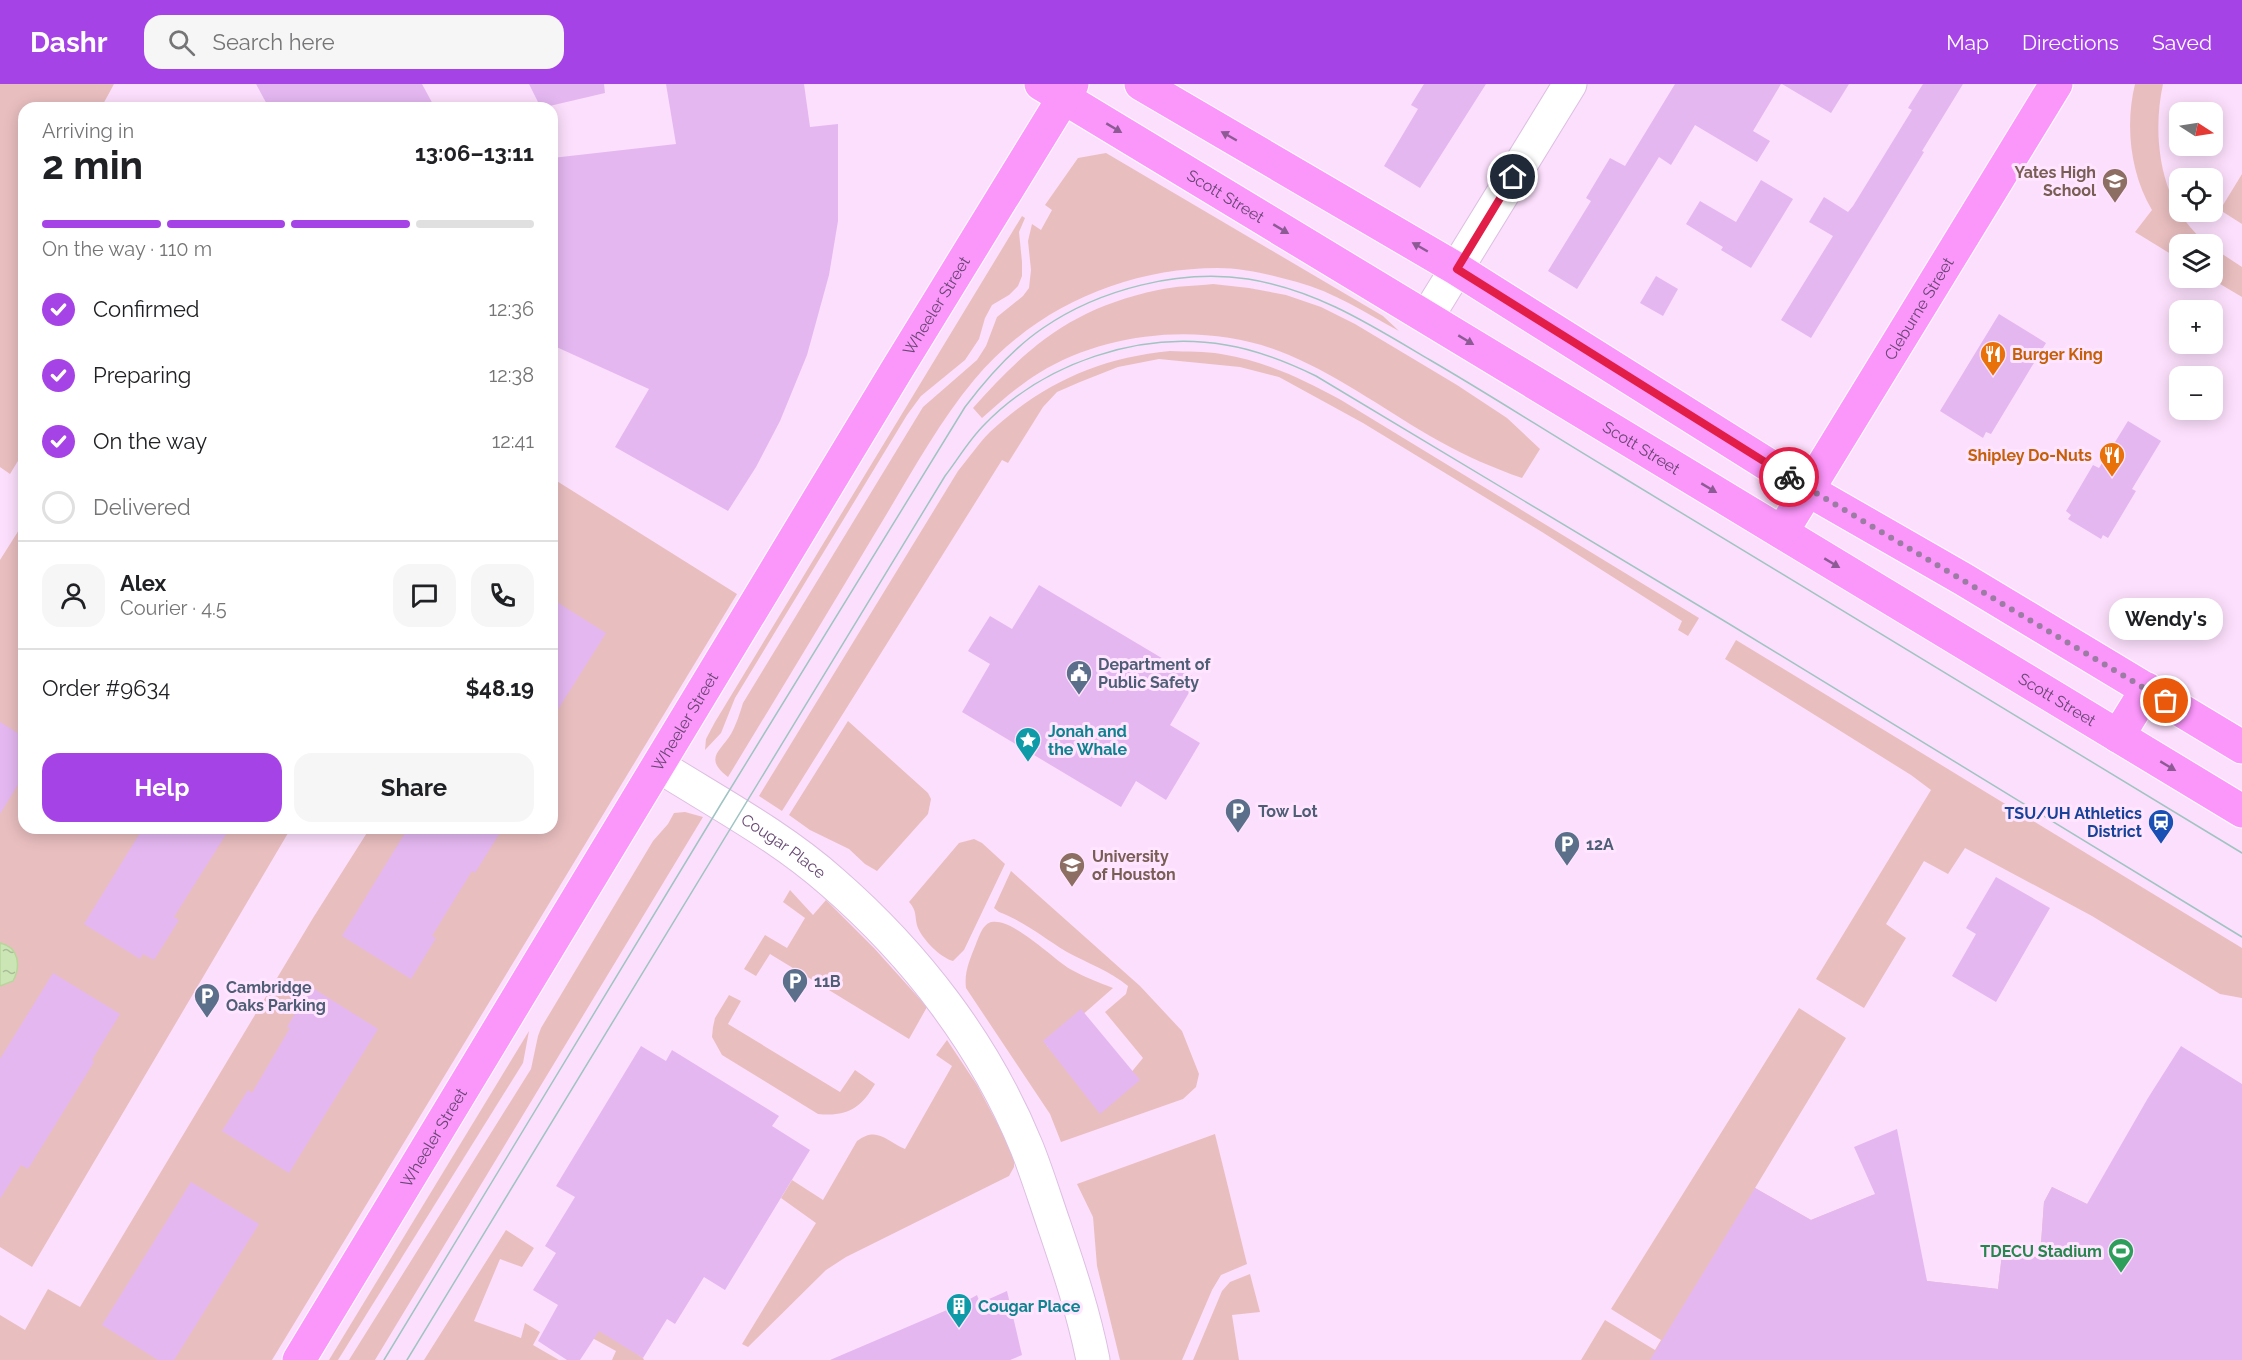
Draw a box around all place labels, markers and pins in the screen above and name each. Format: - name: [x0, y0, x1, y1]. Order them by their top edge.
- pin: [1487, 151, 1538, 202]
- place label: Yates High School: [2015, 163, 2097, 200]
- school or university icon: Yates High School: [2100, 166, 2130, 204]
- restaurant icon: Burger King: [1978, 339, 2008, 377]
- place label: Burger King: [2012, 345, 2103, 364]
- restaurant icon: Shipley Do-Nuts: [2097, 440, 2127, 478]
- place label: Shipley Do-Nuts: [1968, 446, 2092, 465]
- callout: Wendy's: [2109, 599, 2223, 641]
- place label: Department of Public Safety: [1098, 655, 1211, 692]
- public building icon: Department of Public Safety: [1064, 658, 1094, 696]
- pin: [2140, 675, 2191, 726]
- place label: Jonah and the Whale: [1048, 722, 1127, 759]
- place icon: Jonah and the Whale: [1013, 725, 1043, 763]
- parking icon: Tow Lot: [1223, 796, 1253, 834]
- place label: Tow Lot: [1258, 802, 1318, 821]
- place label: TSU/UH Athletics District: [2004, 804, 2142, 841]
- station icon: TSU/UH Athletics District: [2146, 807, 2176, 845]
- parking icon: 12A: [1552, 829, 1582, 867]
- place label: 12A: [1586, 835, 1614, 854]
- place label: University of Houston: [1092, 847, 1176, 884]
- school or university icon: University of Houston: [1057, 850, 1087, 888]
- parking icon: 11B: [780, 966, 810, 1004]
- place label: 11B: [814, 972, 841, 991]
- place label: Cambridge Oaks Parking: [226, 978, 326, 1015]
- parking icon: Cambridge Oaks Parking: [192, 981, 222, 1019]
- sports icon: TDECU Stadium: [2106, 1236, 2136, 1274]
- place label: TDECU Stadium: [1980, 1242, 2102, 1261]
- building icon: Cougar Place: [944, 1291, 974, 1329]
- place label: Cougar Place: [978, 1297, 1081, 1316]

